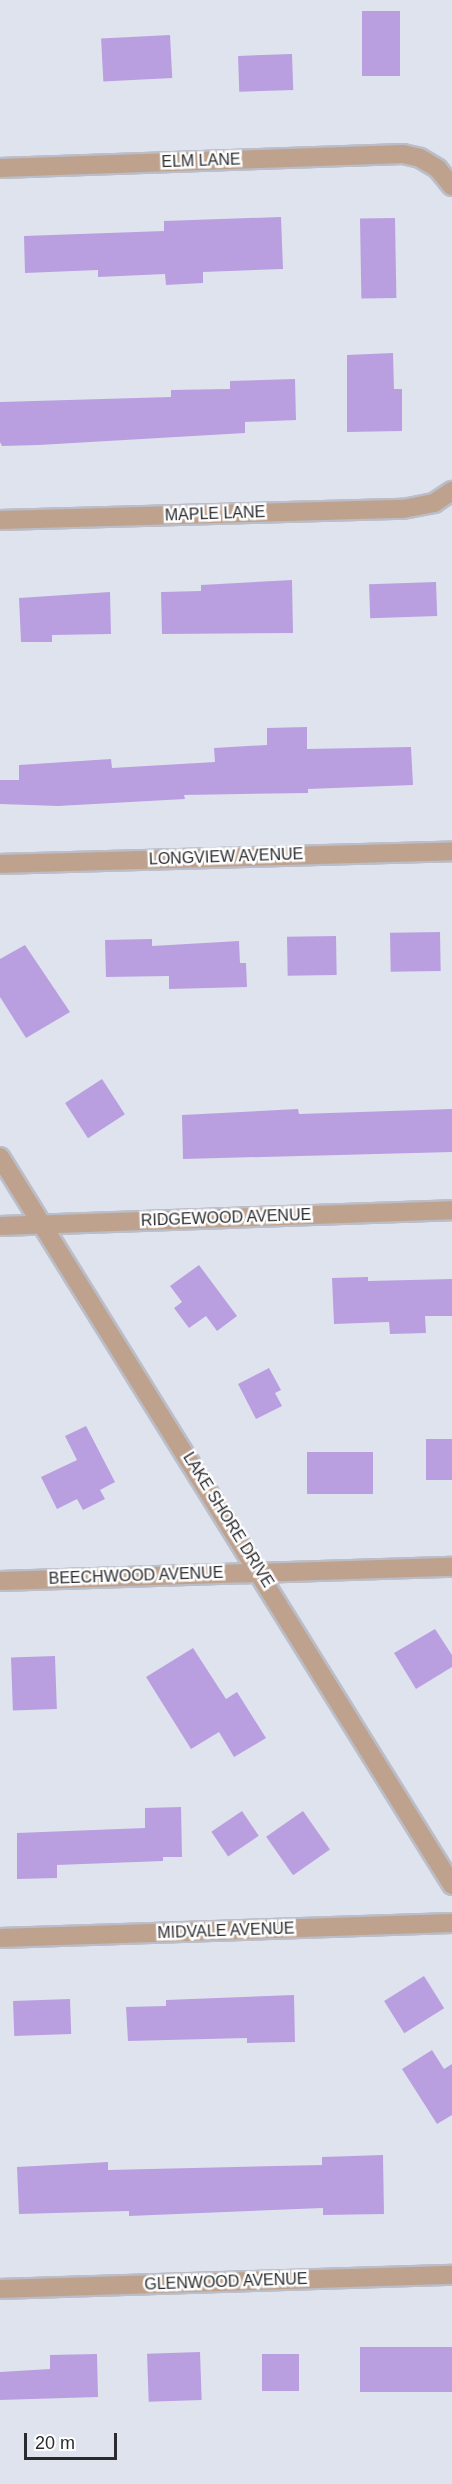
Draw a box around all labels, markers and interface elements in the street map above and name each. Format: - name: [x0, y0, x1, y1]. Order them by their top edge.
- street label: ELM LANE: [161, 150, 241, 172]
- street label: MAPLE LANE: [164, 503, 266, 525]
- street label: LONGVIEW AVENUE: [148, 845, 304, 869]
- street label: RIDGEWOOD AVENUE: [140, 1205, 312, 1231]
- street label: LAKE SHORE DRIVE: [179, 1449, 277, 1591]
- street label: BEECHWOOD AVENUE: [48, 1563, 224, 1589]
- street label: MIDVALE AVENUE: [157, 1919, 295, 1943]
- street label: GLENWOOD AVENUE: [144, 2270, 308, 2294]
- scale bar: [27, 2421, 120, 2459]
- text: 20 m: [35, 2433, 75, 2453]

